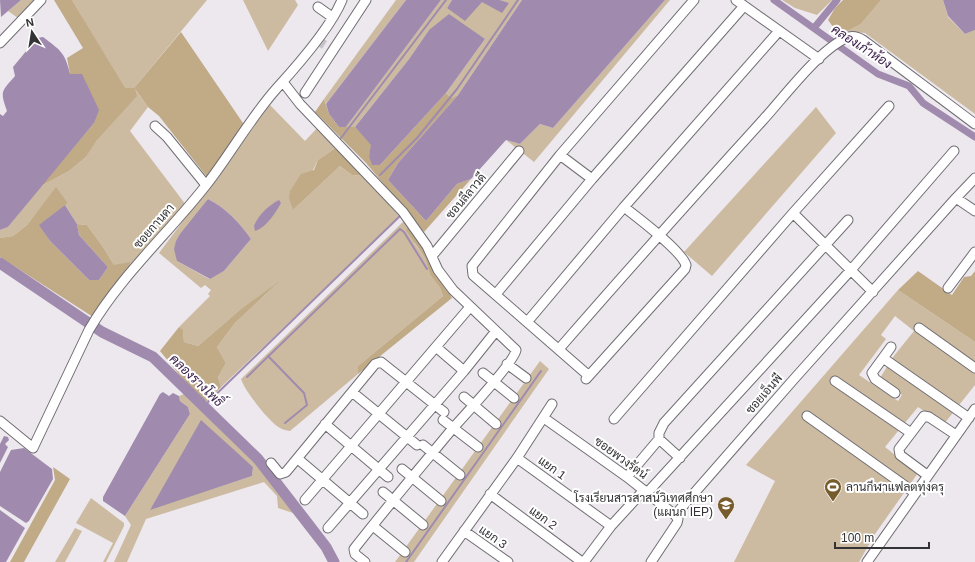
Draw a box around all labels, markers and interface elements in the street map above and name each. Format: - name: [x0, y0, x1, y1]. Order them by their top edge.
- north arrow: [12, 12, 52, 52]
- text: N: [25, 16, 35, 29]
- water label: คลองเก้าห้อง: [829, 21, 895, 71]
- street label: ซอนลีลาวดี: [442, 170, 489, 222]
- street label: ซอยกานดา: [131, 201, 177, 251]
- water label: คลองรางโพธิ์: [167, 347, 232, 412]
- street label: ซอยเอ็นพี: [741, 370, 785, 417]
- street label: ซอยพวงรัตน์: [592, 433, 651, 482]
- street label: แยก 1: [535, 453, 569, 483]
- sports icon: ลานกีฬาแฟลตทุ่งครุ: [823, 477, 843, 502]
- place label: ลานกีฬาแฟลตทุ่งครุ: [846, 479, 944, 496]
- place label: โรงเรียนสารสาสน์วิเทศศึกษา (แผนก IEP): [573, 490, 713, 519]
- school or university icon: โรงเรียนสารสาสน์วิเทศศึกษา (แผนก IEP): [716, 495, 736, 520]
- street label: แยก 2: [526, 503, 560, 533]
- street label: แยก 3: [476, 522, 510, 552]
- scale bar: [835, 524, 929, 550]
- text: 100 m: [841, 531, 874, 545]

